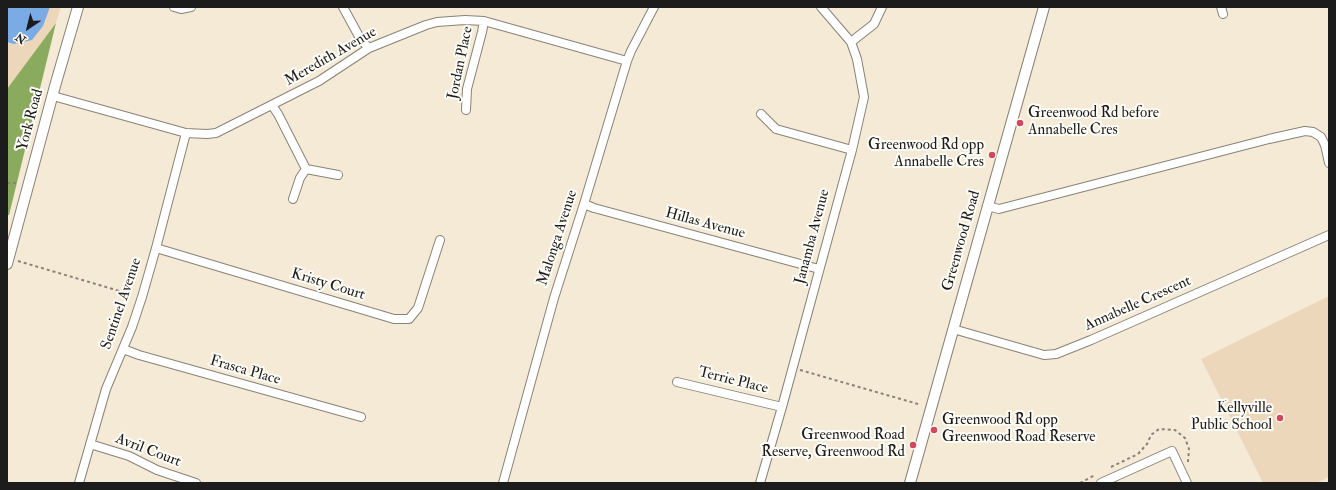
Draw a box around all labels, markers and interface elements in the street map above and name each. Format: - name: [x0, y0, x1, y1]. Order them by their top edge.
- north arrow: [8, 8, 48, 48]
- street label: Meredith Avenue: [282, 23, 380, 91]
- street label: Jordan Place: [444, 25, 478, 101]
- text: N: [13, 30, 29, 46]
- street label: York Road: [14, 87, 48, 153]
- place label: Greenwood Rd before Annabelle Cres: [1028, 105, 1159, 140]
- marker: Greenwood Rd before Annabelle Cres: [1015, 118, 1025, 128]
- place label: Greenwood Rd opp Annabelle Cres: [868, 137, 984, 172]
- marker: Greenwood Rd opp Annabelle Cres: [987, 150, 997, 160]
- street label: Malonga Avenue: [534, 188, 582, 288]
- street label: Janamba Avenue: [792, 188, 834, 286]
- street label: Greenwood Road: [939, 189, 985, 293]
- street label: Hillas Avenue: [663, 205, 747, 243]
- street label: Sentinel Avenue: [98, 256, 146, 352]
- street label: Kristy Court: [289, 265, 367, 305]
- street label: Annabelle Crescent: [1082, 272, 1194, 336]
- street label: Frasca Place: [208, 352, 282, 390]
- street label: Terrie Place: [696, 364, 770, 398]
- place label: Kellyville Public School: [1191, 400, 1272, 435]
- place label: Greenwood Rd opp Greenwood Road Reserve: [942, 412, 1096, 447]
- marker: Kellyville Public School: [1275, 413, 1285, 423]
- marker: Greenwood Rd opp Greenwood Road Reserve: [929, 425, 939, 435]
- place label: Greenwood Road Reserve, Greenwood Rd: [761, 427, 905, 462]
- street label: Avril Court: [113, 430, 183, 472]
- marker: Greenwood Road Reserve, Greenwood Rd: [908, 440, 918, 450]

